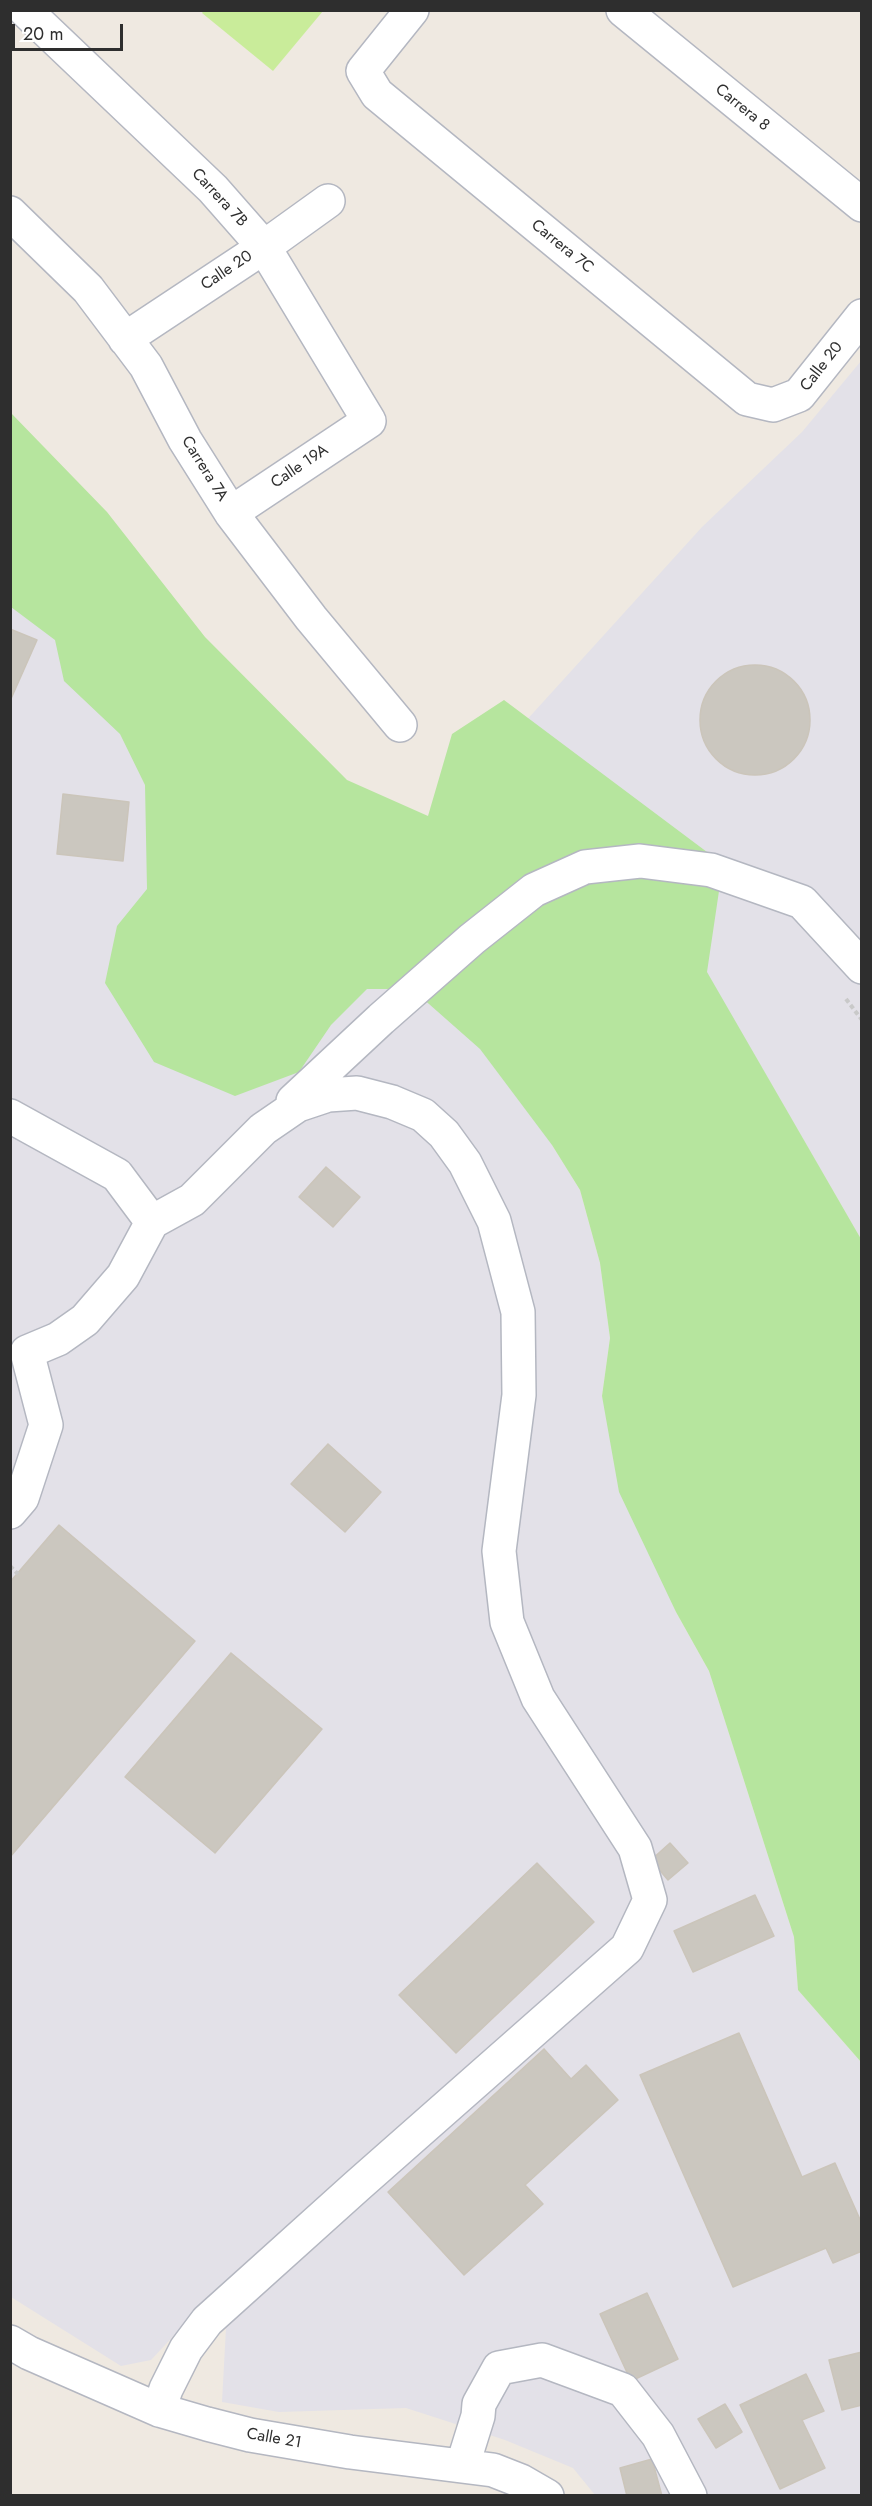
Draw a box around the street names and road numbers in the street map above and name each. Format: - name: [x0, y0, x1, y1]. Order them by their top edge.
- street label: Carrera 8: [711, 80, 773, 136]
- street label: Carrera 7B: [187, 165, 251, 231]
- street label: Carrera 7C: [527, 216, 597, 278]
- street label: Calle 20: [198, 247, 256, 295]
- street label: Calle 20: [797, 338, 847, 396]
- street label: Carrera 7A: [177, 433, 231, 505]
- street label: Calle 19A: [268, 441, 332, 493]
- street label: Calle 21: [245, 2425, 303, 2453]

